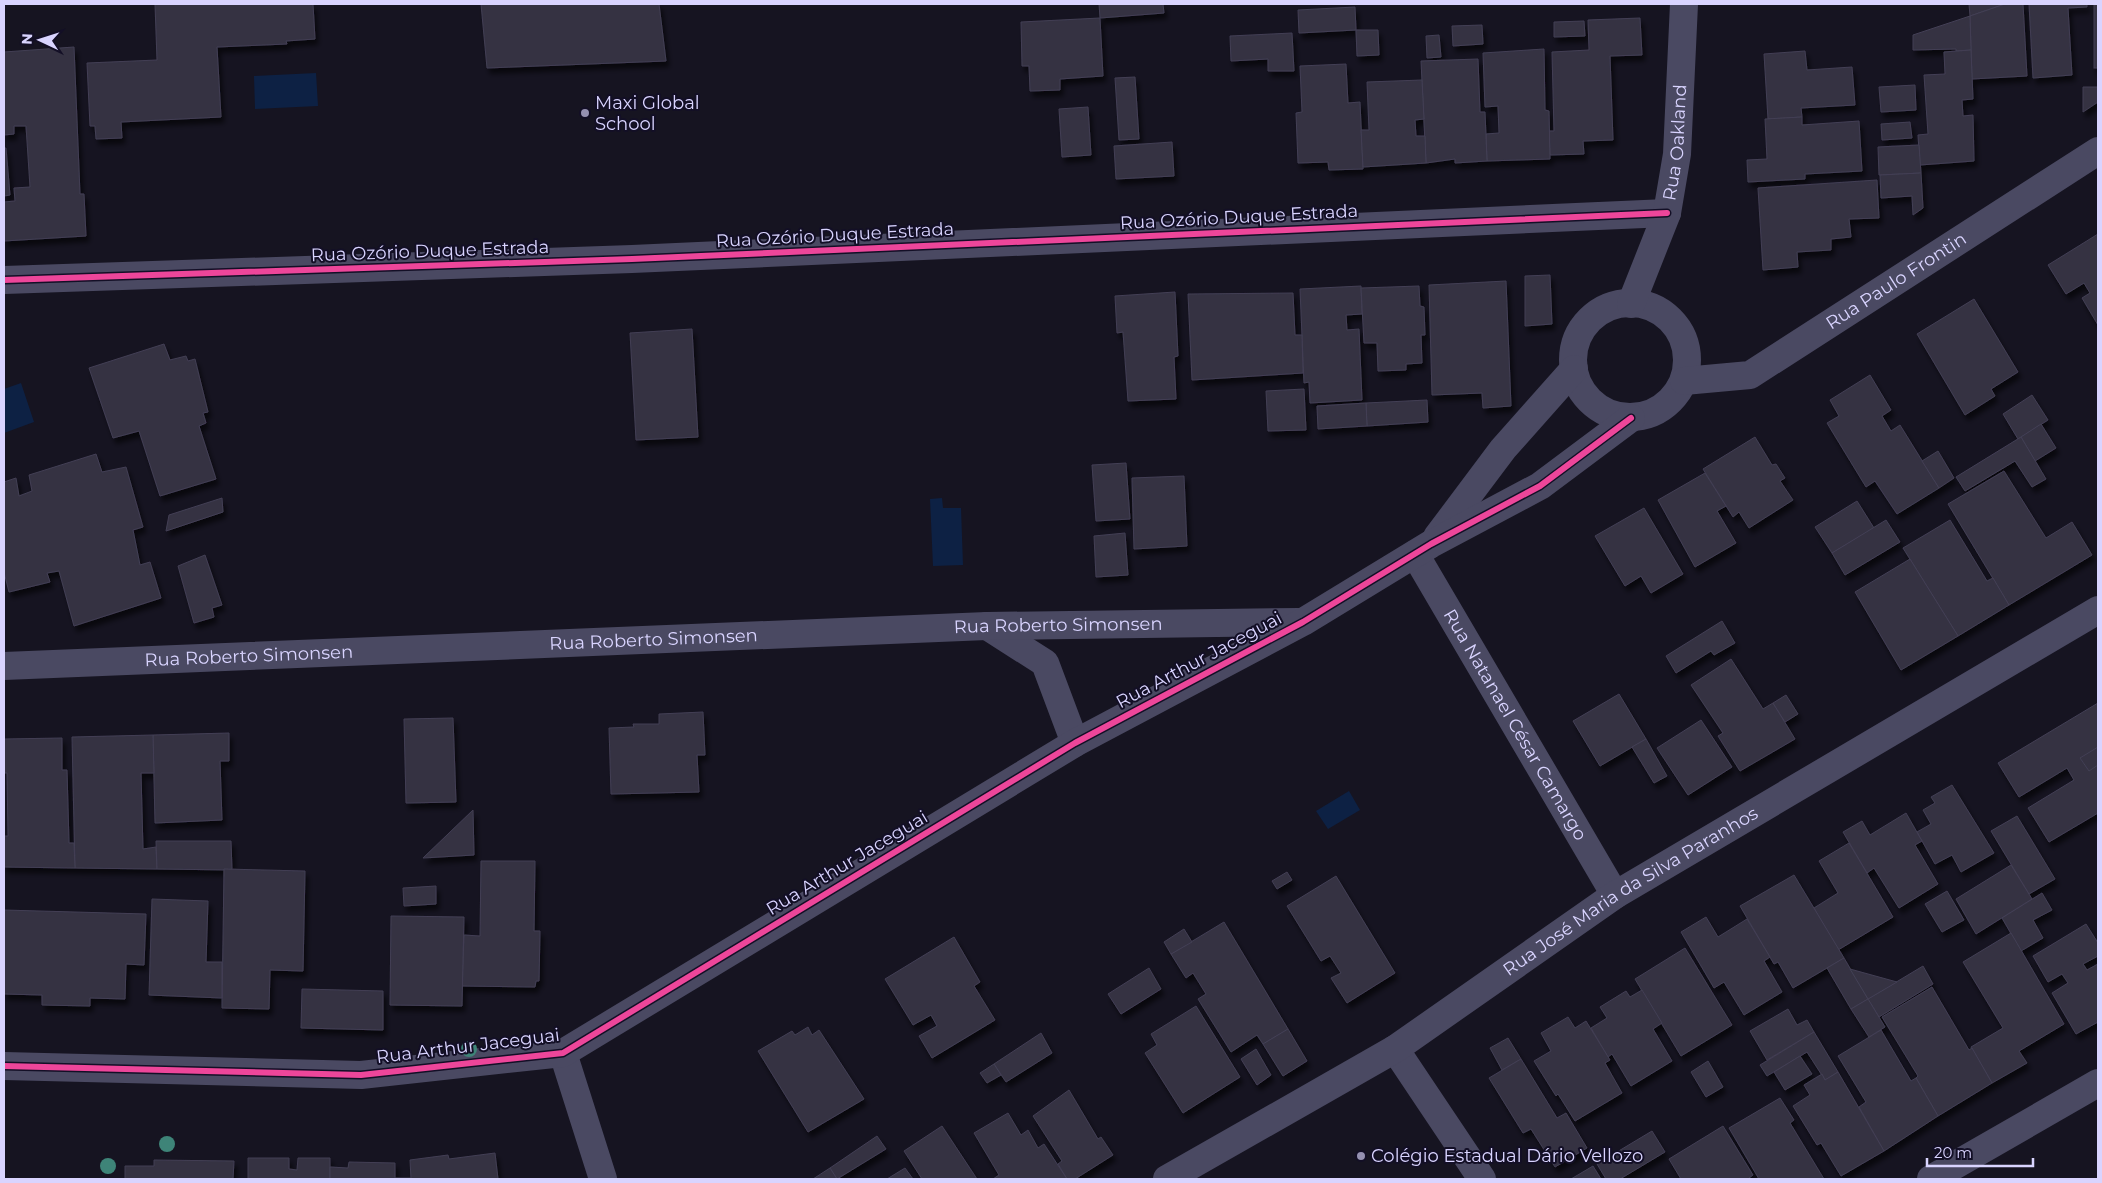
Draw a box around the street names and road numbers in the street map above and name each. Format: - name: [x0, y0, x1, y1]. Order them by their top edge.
- street label: Rua Oakland: [1658, 84, 1691, 202]
- street label: Rua Ozório Duque Estrada: [1119, 200, 1359, 234]
- street label: Rua Ozório Duque Estrada: [715, 218, 955, 252]
- street label: Rua Paulo Frontin: [1822, 228, 1970, 334]
- street label: Rua Ozório Duque Estrada: [310, 236, 550, 266]
- street label: Rua Natanael César Camargo: [1439, 605, 1592, 845]
- street label: Rua Arthur Jaceguai: [1112, 607, 1286, 713]
- street label: Rua Roberto Simonsen: [953, 613, 1163, 638]
- street label: Rua Roberto Simonsen: [549, 624, 758, 655]
- street label: Rua Roberto Simonsen: [144, 641, 354, 671]
- street label: Rua José Maria da Silva Paranhos: [1499, 802, 1762, 981]
- street label: Rua Arthur Jaceguai: [762, 806, 932, 920]
- street label: Rua Arthur Jaceguai: [375, 1024, 561, 1068]

